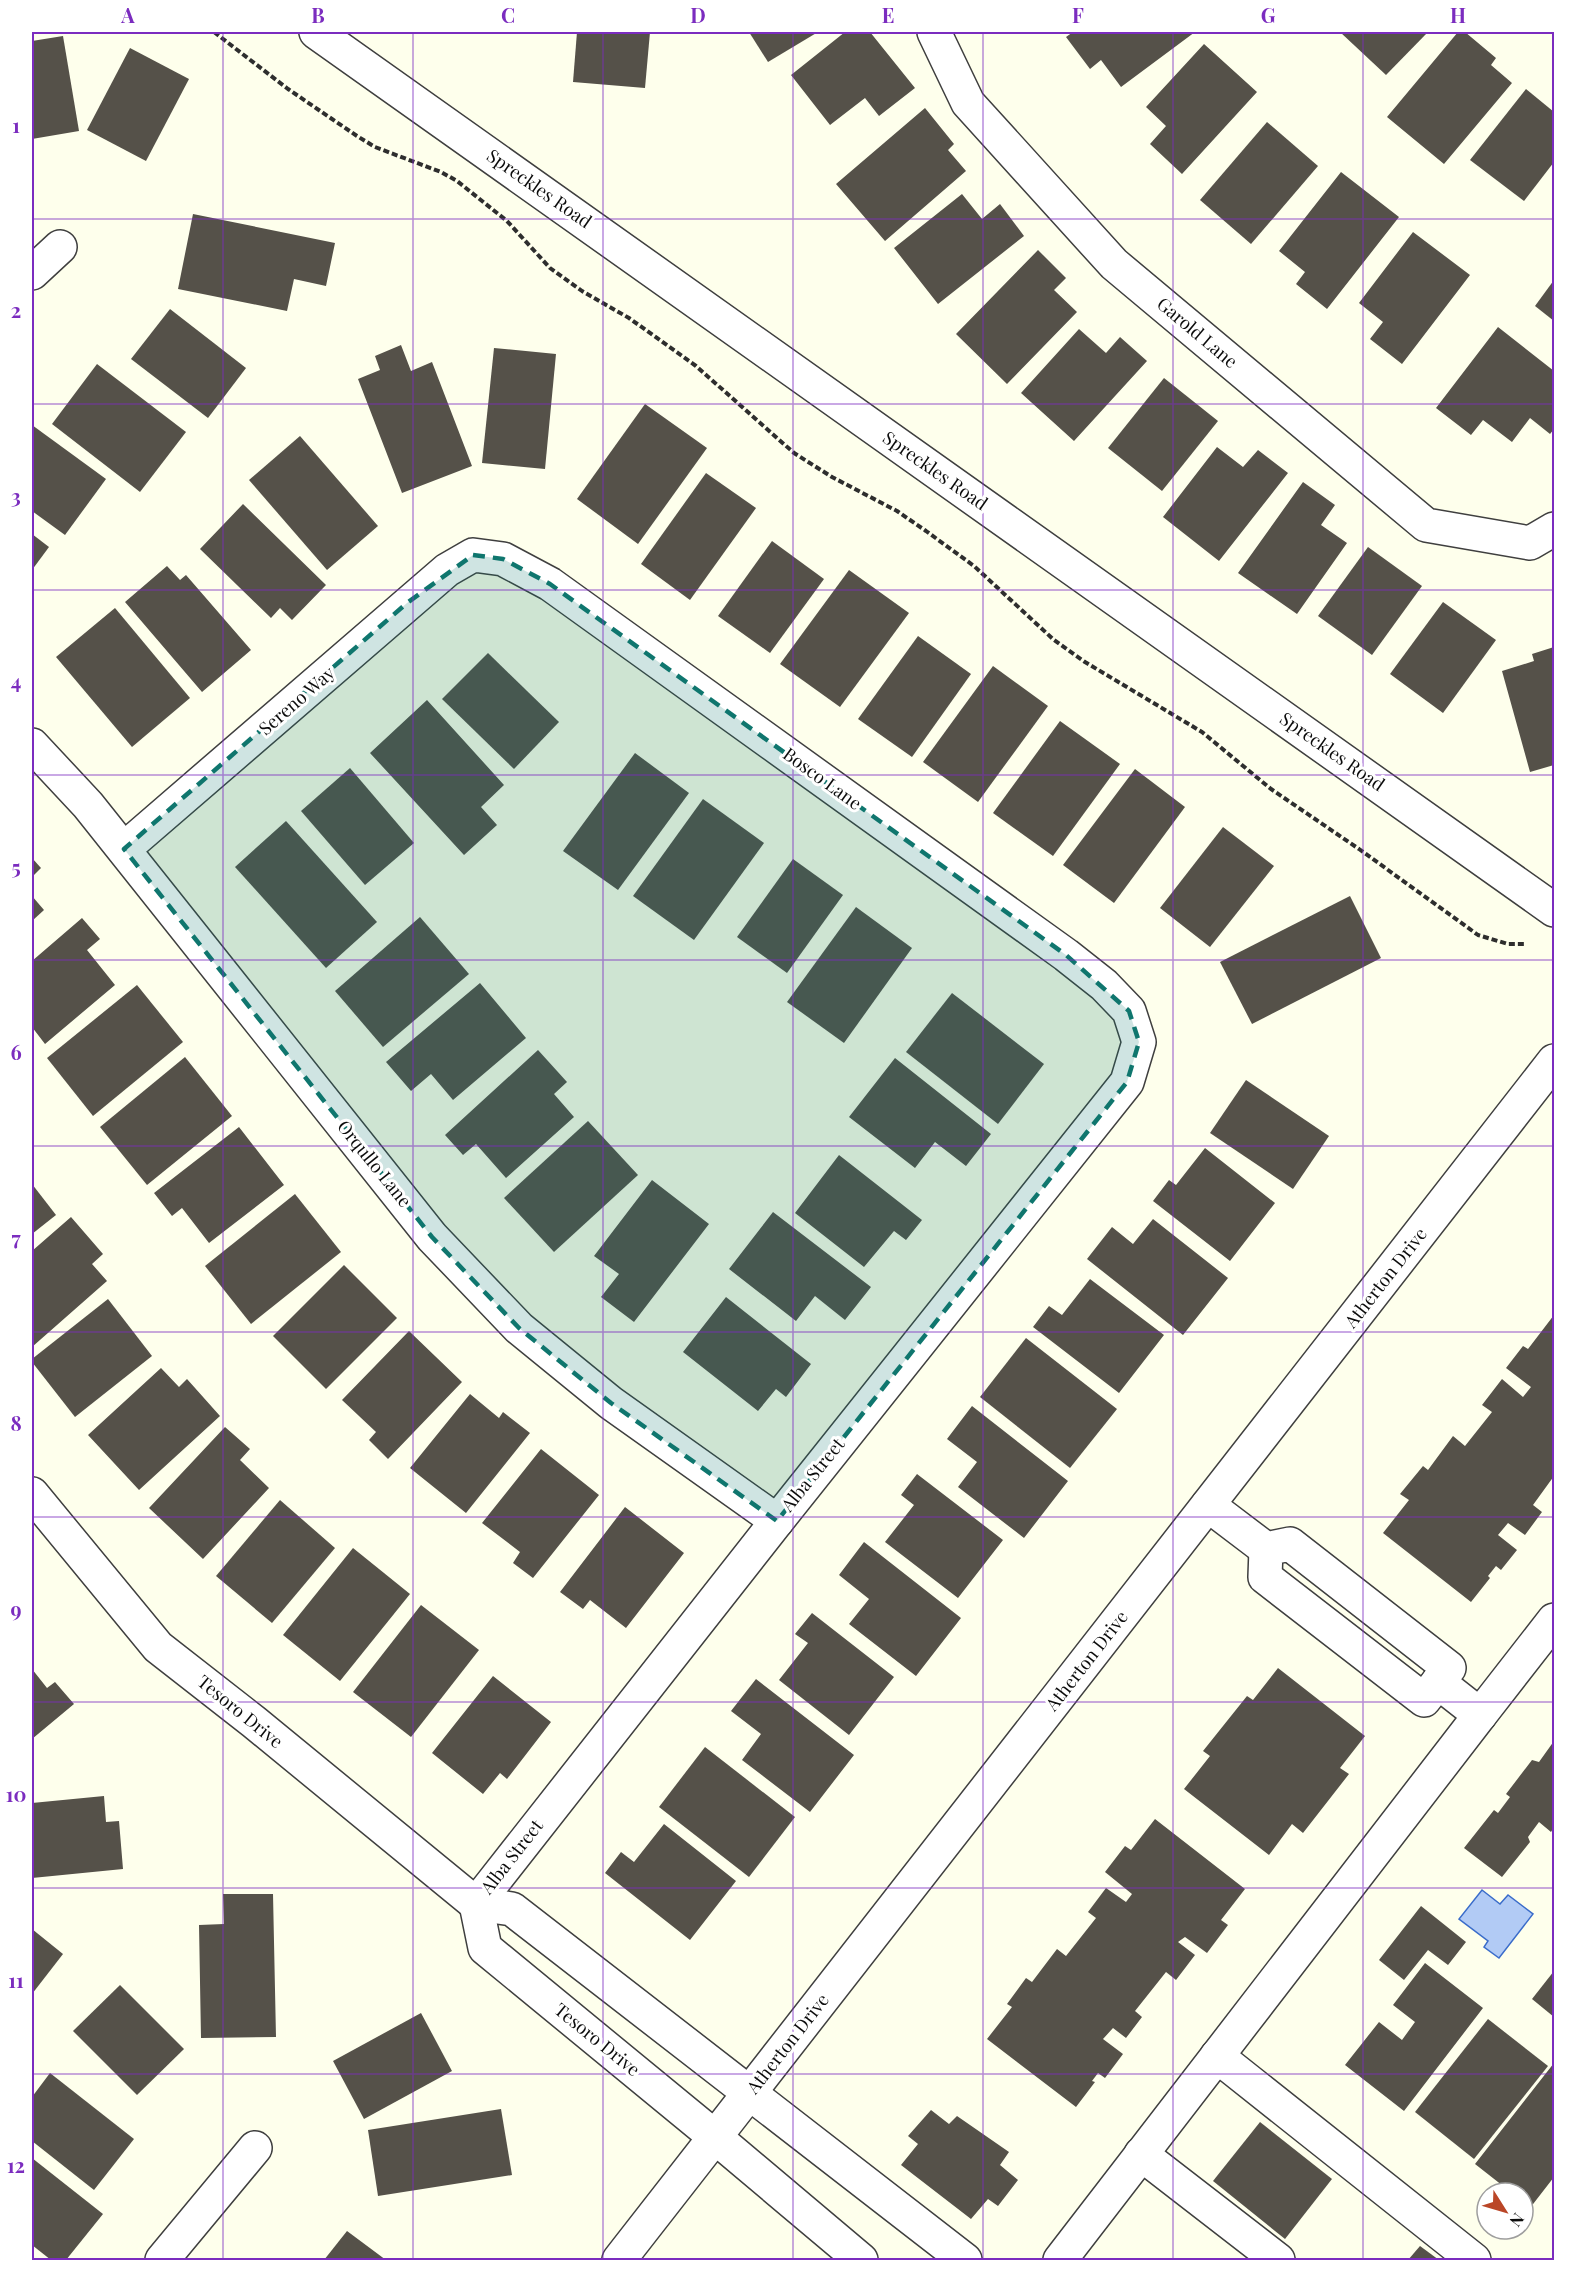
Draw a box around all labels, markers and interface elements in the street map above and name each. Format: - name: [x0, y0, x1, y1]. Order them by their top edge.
- text: A: [120, 1, 135, 28]
- text: B: [311, 1, 325, 28]
- text: C: [501, 1, 515, 28]
- text: D: [690, 1, 706, 28]
- text: E: [882, 1, 894, 28]
- text: F: [1072, 1, 1084, 28]
- text: G: [1261, 1, 1276, 28]
- text: H: [1450, 1, 1466, 28]
- text: 1: [12, 111, 20, 138]
- street label: Spreckles Road: [482, 143, 597, 233]
- street label: Garold Lane: [1152, 291, 1243, 373]
- text: 2: [11, 296, 21, 323]
- street label: Spreckles Road: [878, 425, 993, 515]
- text: 3: [11, 482, 21, 509]
- street label: Sereno Way: [253, 661, 339, 740]
- text: 4: [11, 667, 21, 694]
- street label: Spreckles Road: [1275, 706, 1390, 796]
- street label: Bosco Lane: [778, 742, 867, 815]
- text: 5: [11, 853, 21, 880]
- text: 6: [10, 1038, 22, 1065]
- street label: Orqullo Lane: [332, 1115, 417, 1212]
- street label: Atherton Drive: [1338, 1222, 1432, 1333]
- text: 7: [11, 1224, 21, 1251]
- text: 8: [10, 1409, 22, 1436]
- street label: Alba Street: [775, 1432, 850, 1517]
- text: 9: [10, 1595, 22, 1622]
- street label: Atherton Drive: [1039, 1605, 1133, 1716]
- street label: Tesoro Drive: [193, 1669, 288, 1753]
- text: 10: [6, 1780, 26, 1807]
- street label: Alba Street: [474, 1814, 548, 1899]
- text: 11: [8, 1966, 24, 1993]
- street label: Atherton Drive: [740, 1988, 834, 2099]
- street label: Tesoro Drive: [550, 1997, 645, 2081]
- text: 12: [7, 2151, 25, 2178]
- north arrow: [1475, 2181, 1535, 2241]
- text: N: [1505, 2209, 1529, 2232]

